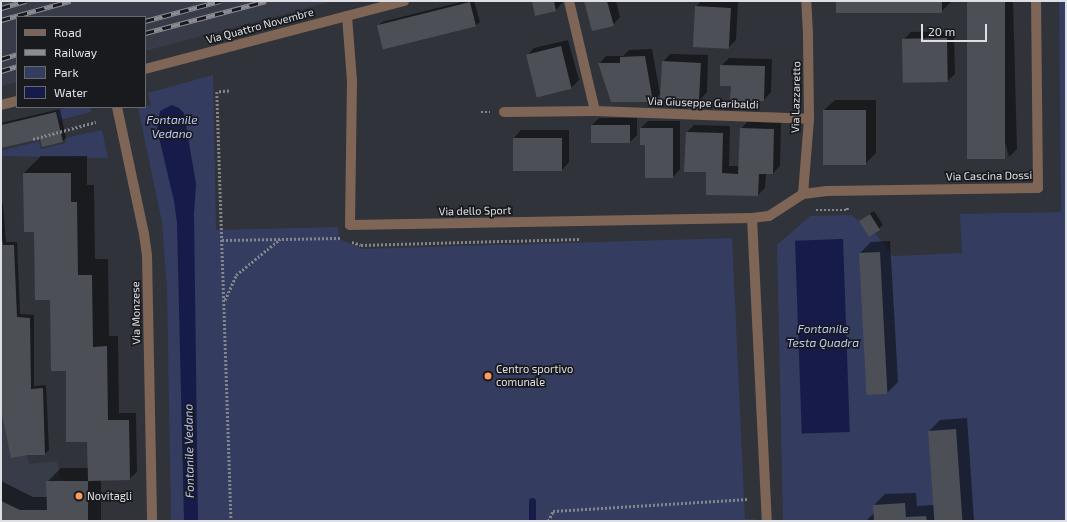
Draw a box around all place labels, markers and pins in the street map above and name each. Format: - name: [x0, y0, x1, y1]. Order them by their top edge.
- place label: Centro sportivo comunale: [496, 363, 573, 389]
- marker: Centro sportivo comunale: [483, 371, 493, 381]
- place label: Novitagli: [87, 489, 132, 503]
- marker: Novitagli: [74, 491, 84, 501]

